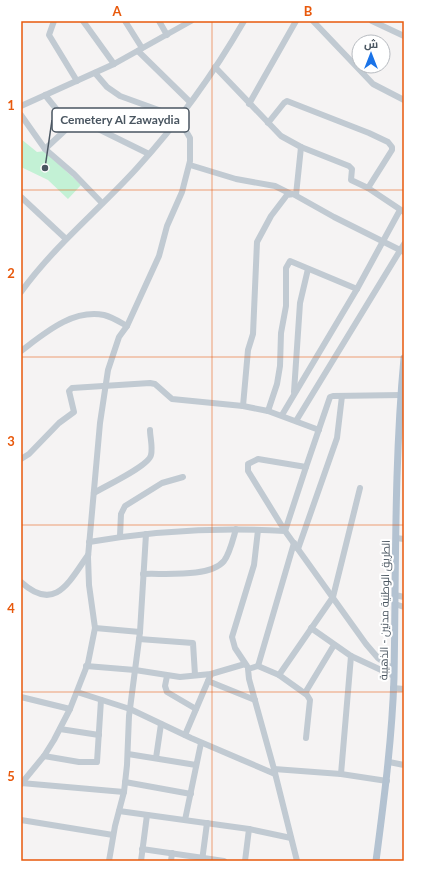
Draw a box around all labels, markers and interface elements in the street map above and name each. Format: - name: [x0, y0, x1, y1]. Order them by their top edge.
- text: A: [111, 3, 122, 19]
- text: B: [304, 3, 313, 19]
- north arrow: [351, 34, 391, 74]
- text: ش: [364, 37, 378, 51]
- text: 1: [7, 97, 15, 113]
- callout: Cemetery Al Zawaydia: [52, 108, 189, 132]
- text: Cemetery Al Zawaydia: [60, 112, 180, 127]
- text: 2: [7, 265, 15, 281]
- text: 3: [7, 433, 15, 449]
- street label: الطريق الوطنية مدنين - الذهيبة: [376, 540, 393, 680]
- text: 4: [7, 600, 15, 616]
- text: 5: [7, 768, 15, 784]

